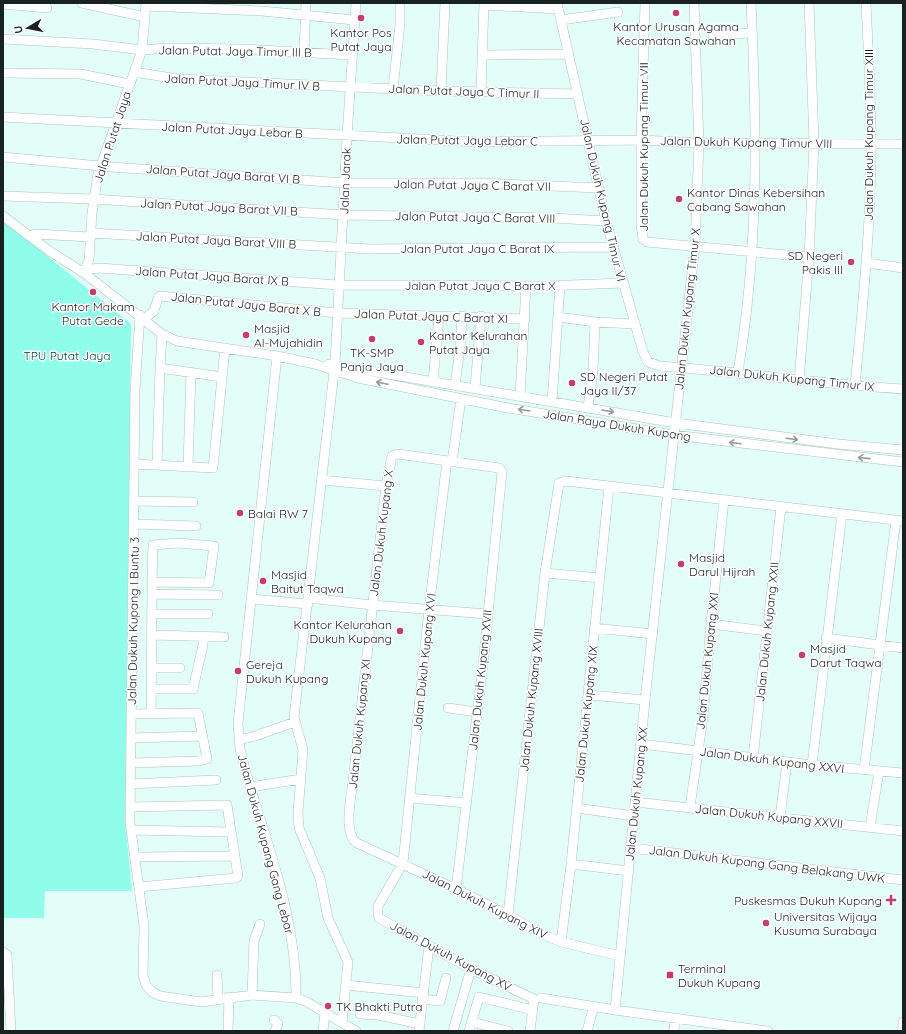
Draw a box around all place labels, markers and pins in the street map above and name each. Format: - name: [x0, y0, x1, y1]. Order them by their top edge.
- marker: Kantor Urusan Agama Kecamatan Sawahan: [671, 8, 681, 18]
- marker: Kantor Pos Putat Jaya: [356, 13, 366, 23]
- place label: Kantor Urusan Agama Kecamatan Sawahan: [613, 19, 739, 48]
- place label: Kantor Pos Putat Jaya: [330, 25, 392, 54]
- place label: Kantor Dinas Kebersihan Cabang Sawahan: [687, 185, 825, 214]
- marker: Kantor Dinas Kebersihan Cabang Sawahan: [674, 194, 684, 204]
- place label: SD Negeri Pakis III: [788, 248, 843, 277]
- marker: SD Negeri Pakis III: [846, 257, 856, 267]
- marker: Kantor Makam Putat Gede: [88, 287, 98, 297]
- place label: Kantor Makam Putat Gede: [51, 299, 135, 328]
- place label: Masjid Al-Mujahidin: [254, 321, 323, 350]
- place label: Kantor Kelurahan Putat Jaya: [429, 328, 527, 357]
- marker: Masjid Al-Mujahidin: [241, 330, 251, 340]
- marker: TK-SMP Panja Jaya: [367, 334, 377, 344]
- marker: Kantor Kelurahan Putat Jaya: [416, 337, 426, 347]
- place label: TK-SMP Panja Jaya: [340, 345, 404, 374]
- place label: SD Negeri Putat Jaya II/37: [580, 369, 668, 398]
- marker: SD Negeri Putat Jaya II/37: [567, 378, 577, 388]
- place label: Balai RW 7: [248, 506, 308, 521]
- marker: Balai RW 7: [235, 508, 245, 518]
- place label: Masjid Darul Hijrah: [689, 550, 755, 579]
- marker: Masjid Darul Hijrah: [676, 559, 686, 569]
- place label: Masjid Baitut Taqwa: [271, 567, 344, 596]
- marker: Masjid Baitut Taqwa: [258, 576, 268, 586]
- place label: Kantor Kelurahan Dukuh Kupang: [294, 617, 392, 646]
- marker: Kantor Kelurahan Dukuh Kupang: [395, 626, 405, 636]
- place label: Masjid Darut Taqwa: [810, 641, 882, 670]
- marker: Masjid Darut Taqwa: [797, 650, 807, 660]
- place label: Gereja Dukuh Kupang: [246, 657, 329, 686]
- marker: Gereja Dukuh Kupang: [233, 666, 243, 676]
- place label: Puskesmas Dukuh Kupang: [734, 893, 882, 908]
- marker: Puskesmas Dukuh Kupang: [885, 894, 897, 906]
- place label: Universitas Wijaya Kusuma Surabaya: [774, 909, 877, 938]
- marker: Universitas Wijaya Kusuma Surabaya: [761, 918, 771, 928]
- place label: Terminal Dukuh Kupang: [678, 961, 761, 990]
- marker: Terminal Dukuh Kupang: [665, 970, 675, 980]
- place label: TK Bhakti Putra: [336, 999, 423, 1014]
- marker: TK Bhakti Putra: [323, 1001, 333, 1011]

